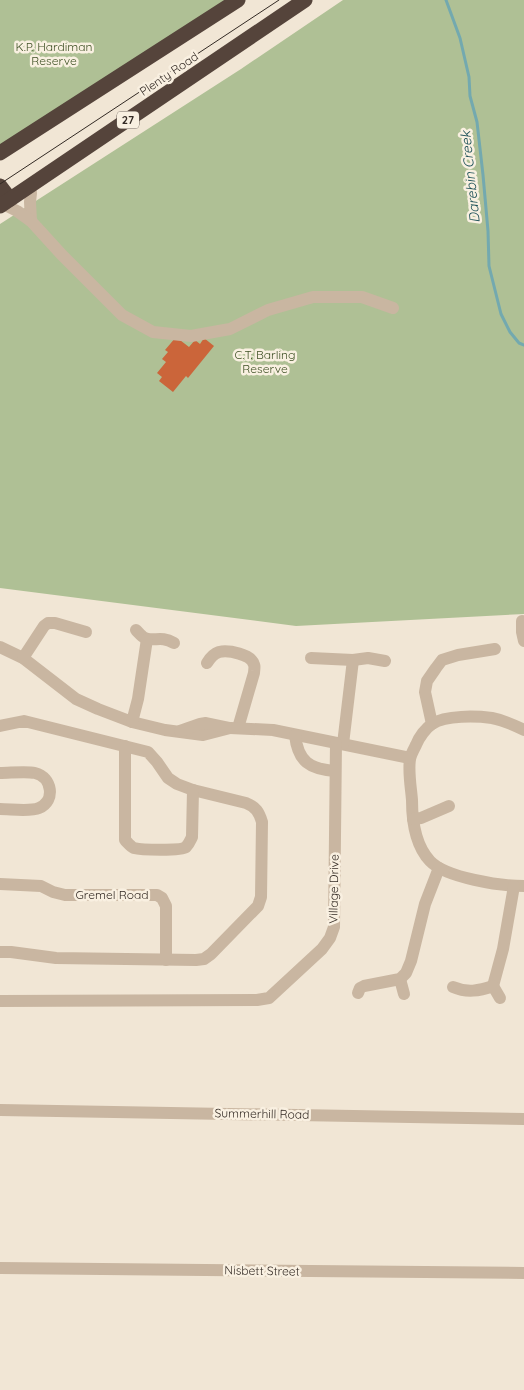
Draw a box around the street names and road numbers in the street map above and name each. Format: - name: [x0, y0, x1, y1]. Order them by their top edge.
- street label: Plenty Road: [137, 49, 201, 99]
- road number: 27: [117, 112, 139, 128]
- street label: Village Drive: [325, 854, 342, 924]
- street label: Gremel Road: [75, 887, 149, 902]
- street label: Summerhill Road: [214, 1105, 310, 1122]
- street label: Nisbett Street: [224, 1262, 300, 1279]

